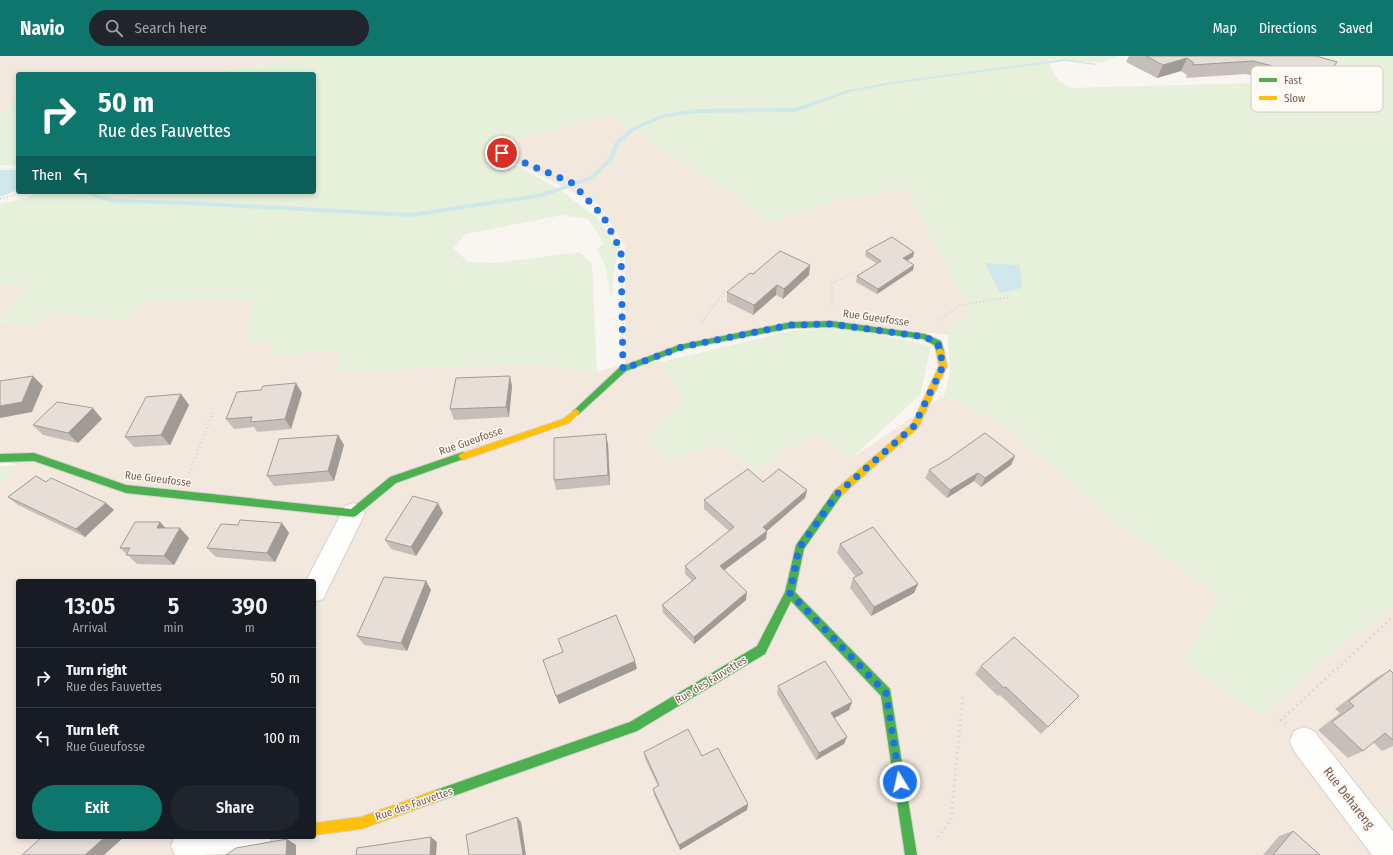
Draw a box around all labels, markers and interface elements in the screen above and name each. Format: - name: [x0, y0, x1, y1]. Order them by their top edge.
- search box: [89, 10, 369, 46]
- text: Navio: [20, 17, 65, 40]
- icon: search: [103, 17, 125, 39]
- text: Search here: [135, 19, 207, 37]
- text: Map: [1213, 20, 1237, 37]
- text: Directions: [1259, 20, 1317, 37]
- text: Saved: [1339, 20, 1373, 37]
- legend: [1251, 66, 1383, 112]
- text: Fast: [1284, 74, 1302, 87]
- text: 50 m: [98, 86, 154, 119]
- icon: right: [32, 88, 84, 140]
- text: Slow: [1284, 92, 1305, 105]
- text: Rue des Fauvettes: [98, 120, 231, 142]
- pin: [485, 136, 519, 170]
- icon: arrive: [491, 142, 513, 164]
- icon: left: [70, 164, 92, 186]
- text: Then: [32, 166, 62, 184]
- street label: Rue Gueufosse: [842, 307, 910, 329]
- street label: Rue Gueufosse: [437, 424, 505, 458]
- street label: Rue Gueufosse: [124, 468, 192, 490]
- text: 13:05: [64, 592, 115, 620]
- text: 5: [168, 592, 179, 620]
- text: 390: [232, 592, 268, 620]
- text: Arrival: [72, 620, 107, 635]
- text: min: [163, 620, 184, 635]
- text: m: [245, 620, 255, 635]
- street label: Rue des Fauvettes: [673, 653, 749, 706]
- text: Turn right: [66, 661, 127, 679]
- icon: right: [32, 667, 54, 689]
- text: 50 m: [270, 669, 300, 687]
- text: Rue des Fauvettes: [66, 679, 162, 694]
- text: Turn left: [66, 721, 119, 739]
- icon: left: [32, 727, 54, 749]
- text: 100 m: [263, 729, 300, 747]
- text: Rue Gueufosse: [66, 739, 145, 754]
- position arrow: [879, 761, 921, 803]
- street label: Rue Dehareng: [1320, 764, 1378, 833]
- button: Exit: [32, 785, 162, 831]
- button: Share: [170, 785, 300, 831]
- street label: Rue des Fauvettes: [374, 785, 455, 823]

